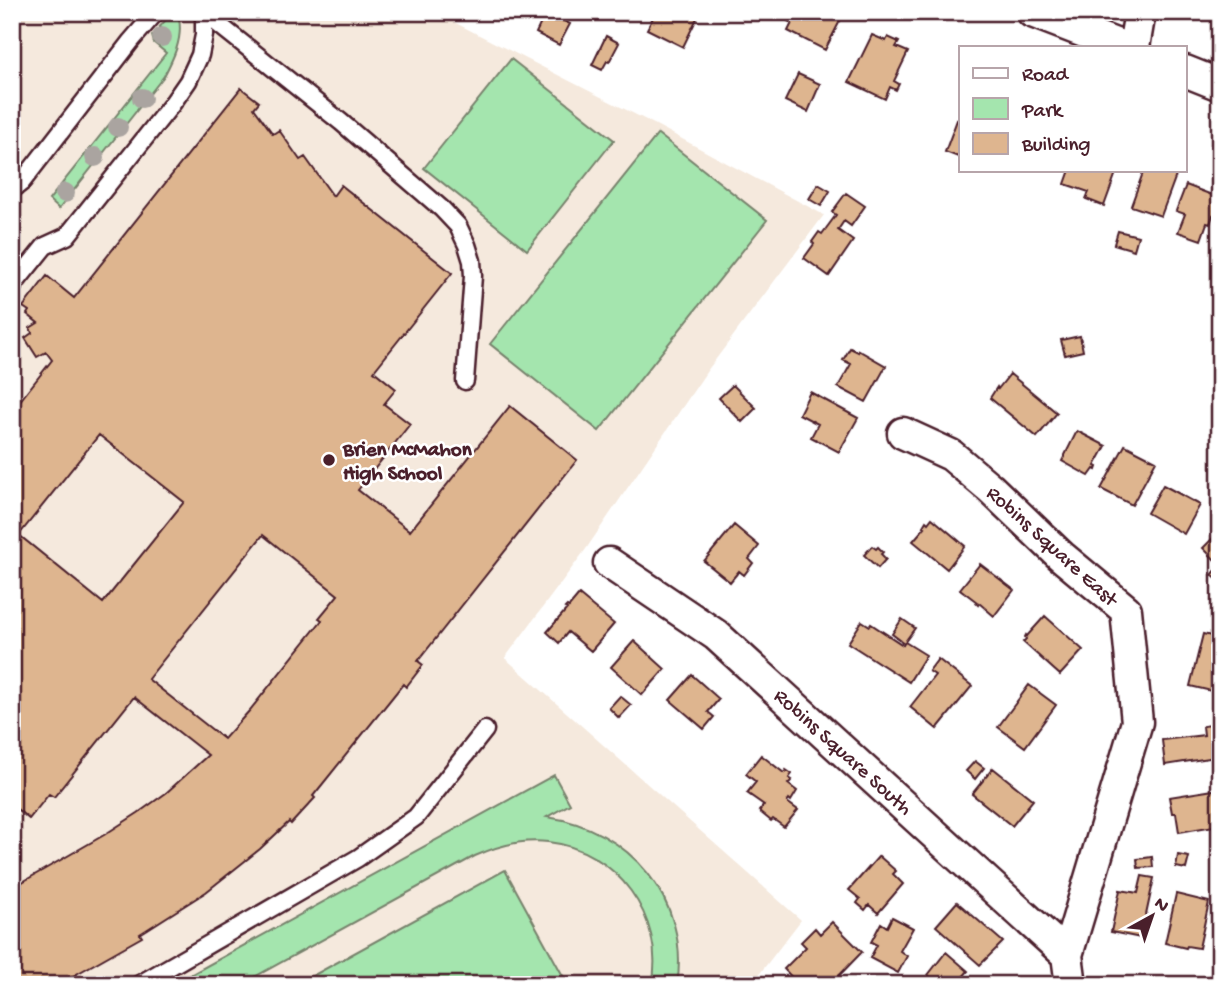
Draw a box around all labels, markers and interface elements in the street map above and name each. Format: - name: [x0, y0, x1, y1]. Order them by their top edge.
- legend: [959, 46, 1186, 172]
- text: Road: [1022, 64, 1070, 89]
- text: Park: [1021, 100, 1065, 125]
- text: Building: [1021, 134, 1091, 159]
- place label: Brien McMahon High School: [342, 439, 473, 488]
- marker: Brien McMahon High School: [321, 452, 337, 468]
- street label: Robins Square East: [980, 482, 1123, 615]
- street label: Robins Square South: [767, 685, 916, 822]
- north arrow: [1116, 881, 1186, 951]
- text: N: [1149, 893, 1173, 918]

